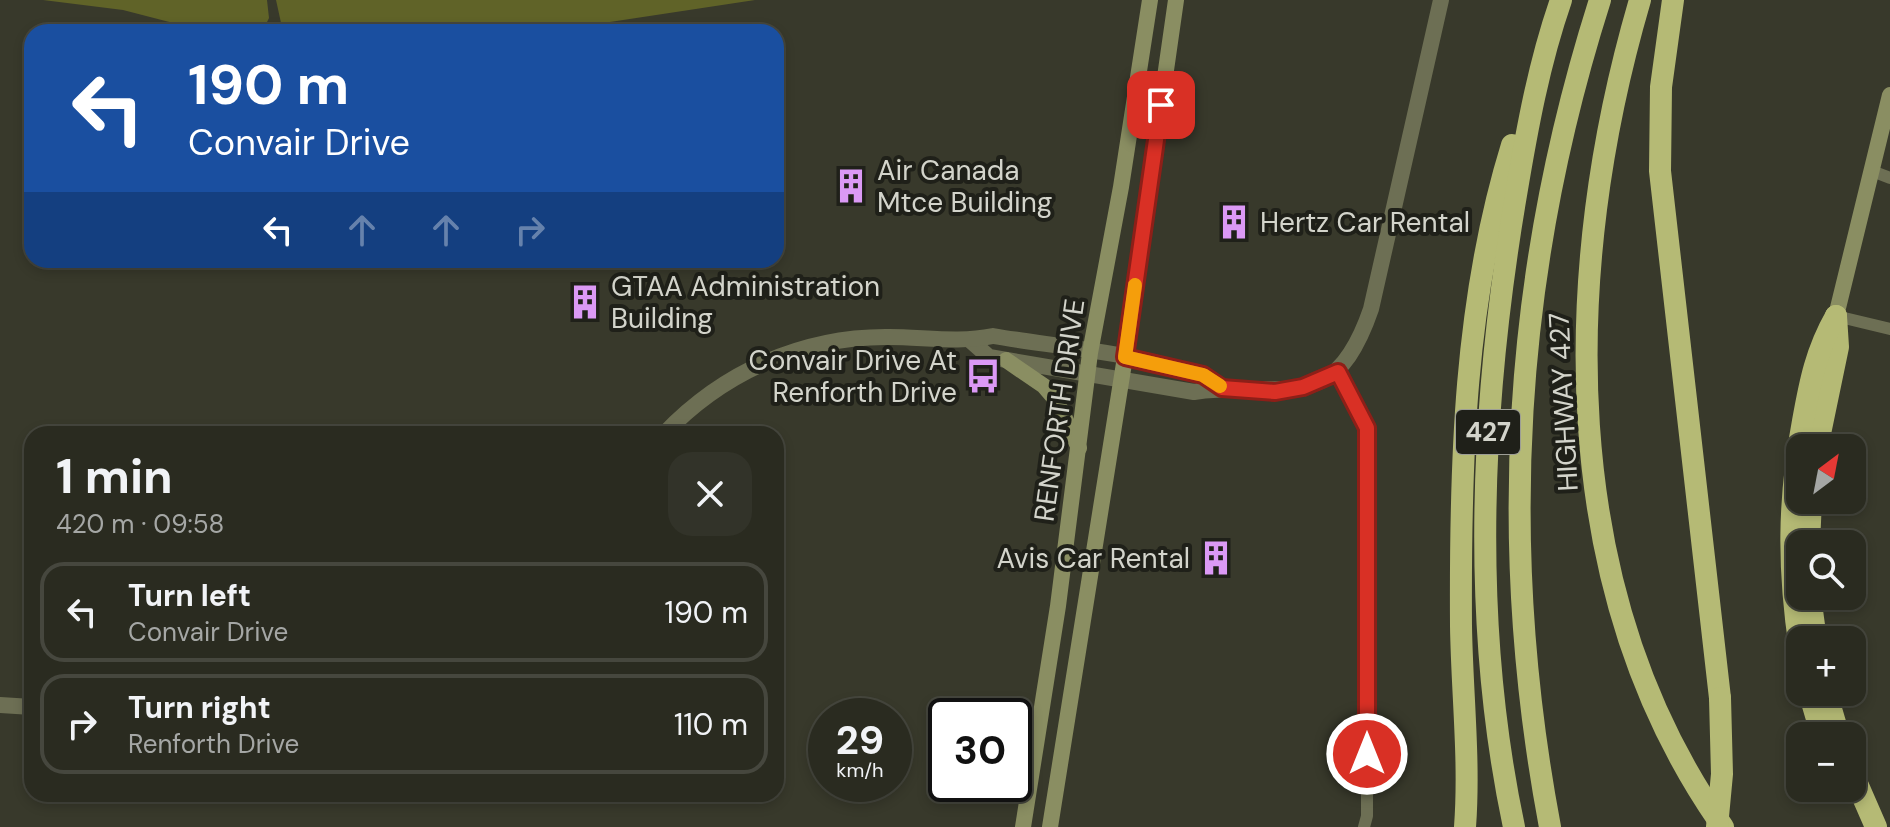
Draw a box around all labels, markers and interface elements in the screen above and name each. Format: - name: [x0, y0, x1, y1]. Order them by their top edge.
- text: 190 m: [188, 48, 349, 121]
- icon: left: [56, 56, 160, 160]
- pin: [1127, 71, 1195, 139]
- icon: arrive: [1139, 83, 1183, 127]
- text: Convair Drive: [188, 119, 410, 166]
- place label: Air Canada Mtce Building: [877, 152, 1052, 221]
- building icon: Air Canada Mtce Building: [832, 167, 870, 205]
- building icon: Hertz Car Rental: [1215, 203, 1253, 241]
- place label: Hertz Car Rental: [1260, 204, 1470, 241]
- icon: left: [256, 208, 300, 252]
- icon: ahead: [340, 208, 384, 252]
- icon: ahead: [424, 208, 468, 252]
- icon: right: [508, 208, 552, 252]
- place label: GTAA Administration Building: [611, 268, 880, 337]
- building icon: GTAA Administration Building: [566, 283, 604, 321]
- street label: RENFORTH DRIVE: [1026, 296, 1093, 524]
- street label: HIGHWAY 427: [1540, 312, 1587, 492]
- place label: Convair Drive At Renforth Drive: [749, 342, 957, 411]
- bus stop icon: Convair Drive At Renforth Drive: [964, 357, 1002, 395]
- road number: 427: [1456, 410, 1520, 454]
- north arrow: [1786, 434, 1866, 514]
- map controls: [1786, 434, 1866, 802]
- text: 1 min: [56, 445, 173, 508]
- button: close: [668, 452, 752, 536]
- text: 420 m · 09:58: [56, 507, 224, 541]
- button: search: [1786, 530, 1866, 610]
- building icon: Avis Car Rental: [1197, 539, 1235, 577]
- place label: Avis Car Rental: [997, 540, 1190, 577]
- text: Turn left: [128, 576, 251, 615]
- icon: left: [60, 590, 104, 634]
- text: 190 m: [665, 593, 748, 632]
- text: Convair Drive: [128, 615, 288, 649]
- button: +: [1786, 626, 1866, 706]
- text: Turn right: [128, 688, 271, 727]
- speed limit sign: 30: [928, 698, 1032, 802]
- icon: right: [60, 702, 104, 746]
- text: 110 m: [674, 705, 748, 744]
- position arrow: [1325, 712, 1409, 796]
- text: 29: [836, 714, 884, 766]
- button: −: [1786, 722, 1866, 802]
- text: Renforth Drive: [128, 727, 299, 761]
- text: km/h: [836, 757, 884, 783]

